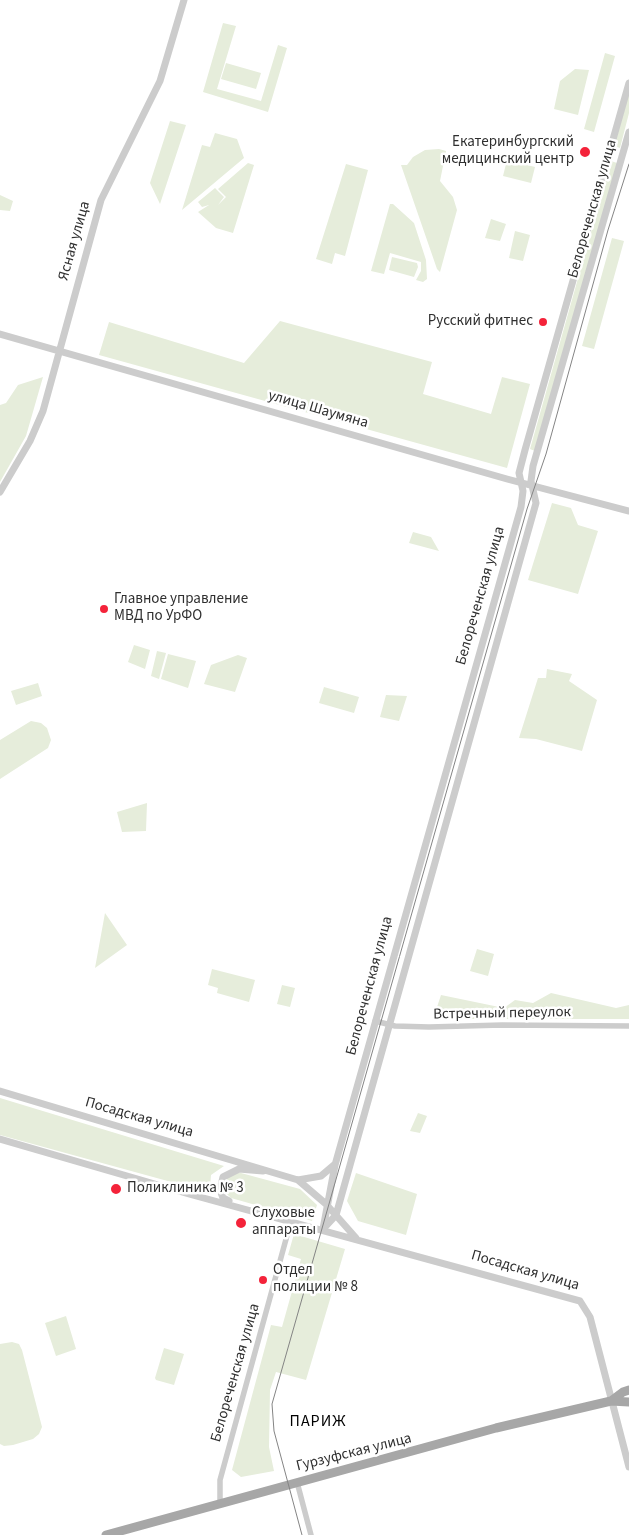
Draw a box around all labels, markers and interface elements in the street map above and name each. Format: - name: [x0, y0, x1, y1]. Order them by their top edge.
- place label: Екатеринбургский медицинский центр: [442, 134, 574, 169]
- street label: Белореченская улица: [565, 138, 621, 280]
- marker: Екатеринбургский медицинский центр: [578, 145, 592, 159]
- street label: Ясная улица: [55, 199, 95, 283]
- place label: Русский фитнес: [428, 313, 533, 331]
- marker: Русский фитнес: [537, 316, 549, 328]
- street label: улица Шаумяна: [266, 387, 370, 433]
- street label: Белореченская улица: [453, 525, 509, 667]
- place label: Главное управление МВД по УрФО: [114, 591, 248, 626]
- marker: Главное управление МВД по УрФО: [98, 603, 110, 615]
- street label: Белореченская улица: [343, 914, 397, 1058]
- street label: Встречный переулок: [433, 1004, 571, 1024]
- street label: Посадская улица: [83, 1094, 195, 1142]
- place label: Поликлиника № 3: [127, 1180, 244, 1198]
- marker: Поликлиника № 3: [109, 1182, 123, 1196]
- place label: Слуховые аппараты: [252, 1205, 316, 1240]
- marker: Слуховые аппараты: [234, 1216, 248, 1230]
- street label: Посадская улица: [469, 1247, 581, 1295]
- place label: Отдел полиции № 8: [273, 1262, 358, 1297]
- marker: Отдел полиции № 8: [257, 1274, 269, 1286]
- street label: Белореченская улица: [208, 1302, 264, 1444]
- district label: ПАРИЖ: [289, 1412, 347, 1432]
- street label: Гурзуфская улица: [294, 1430, 414, 1476]

